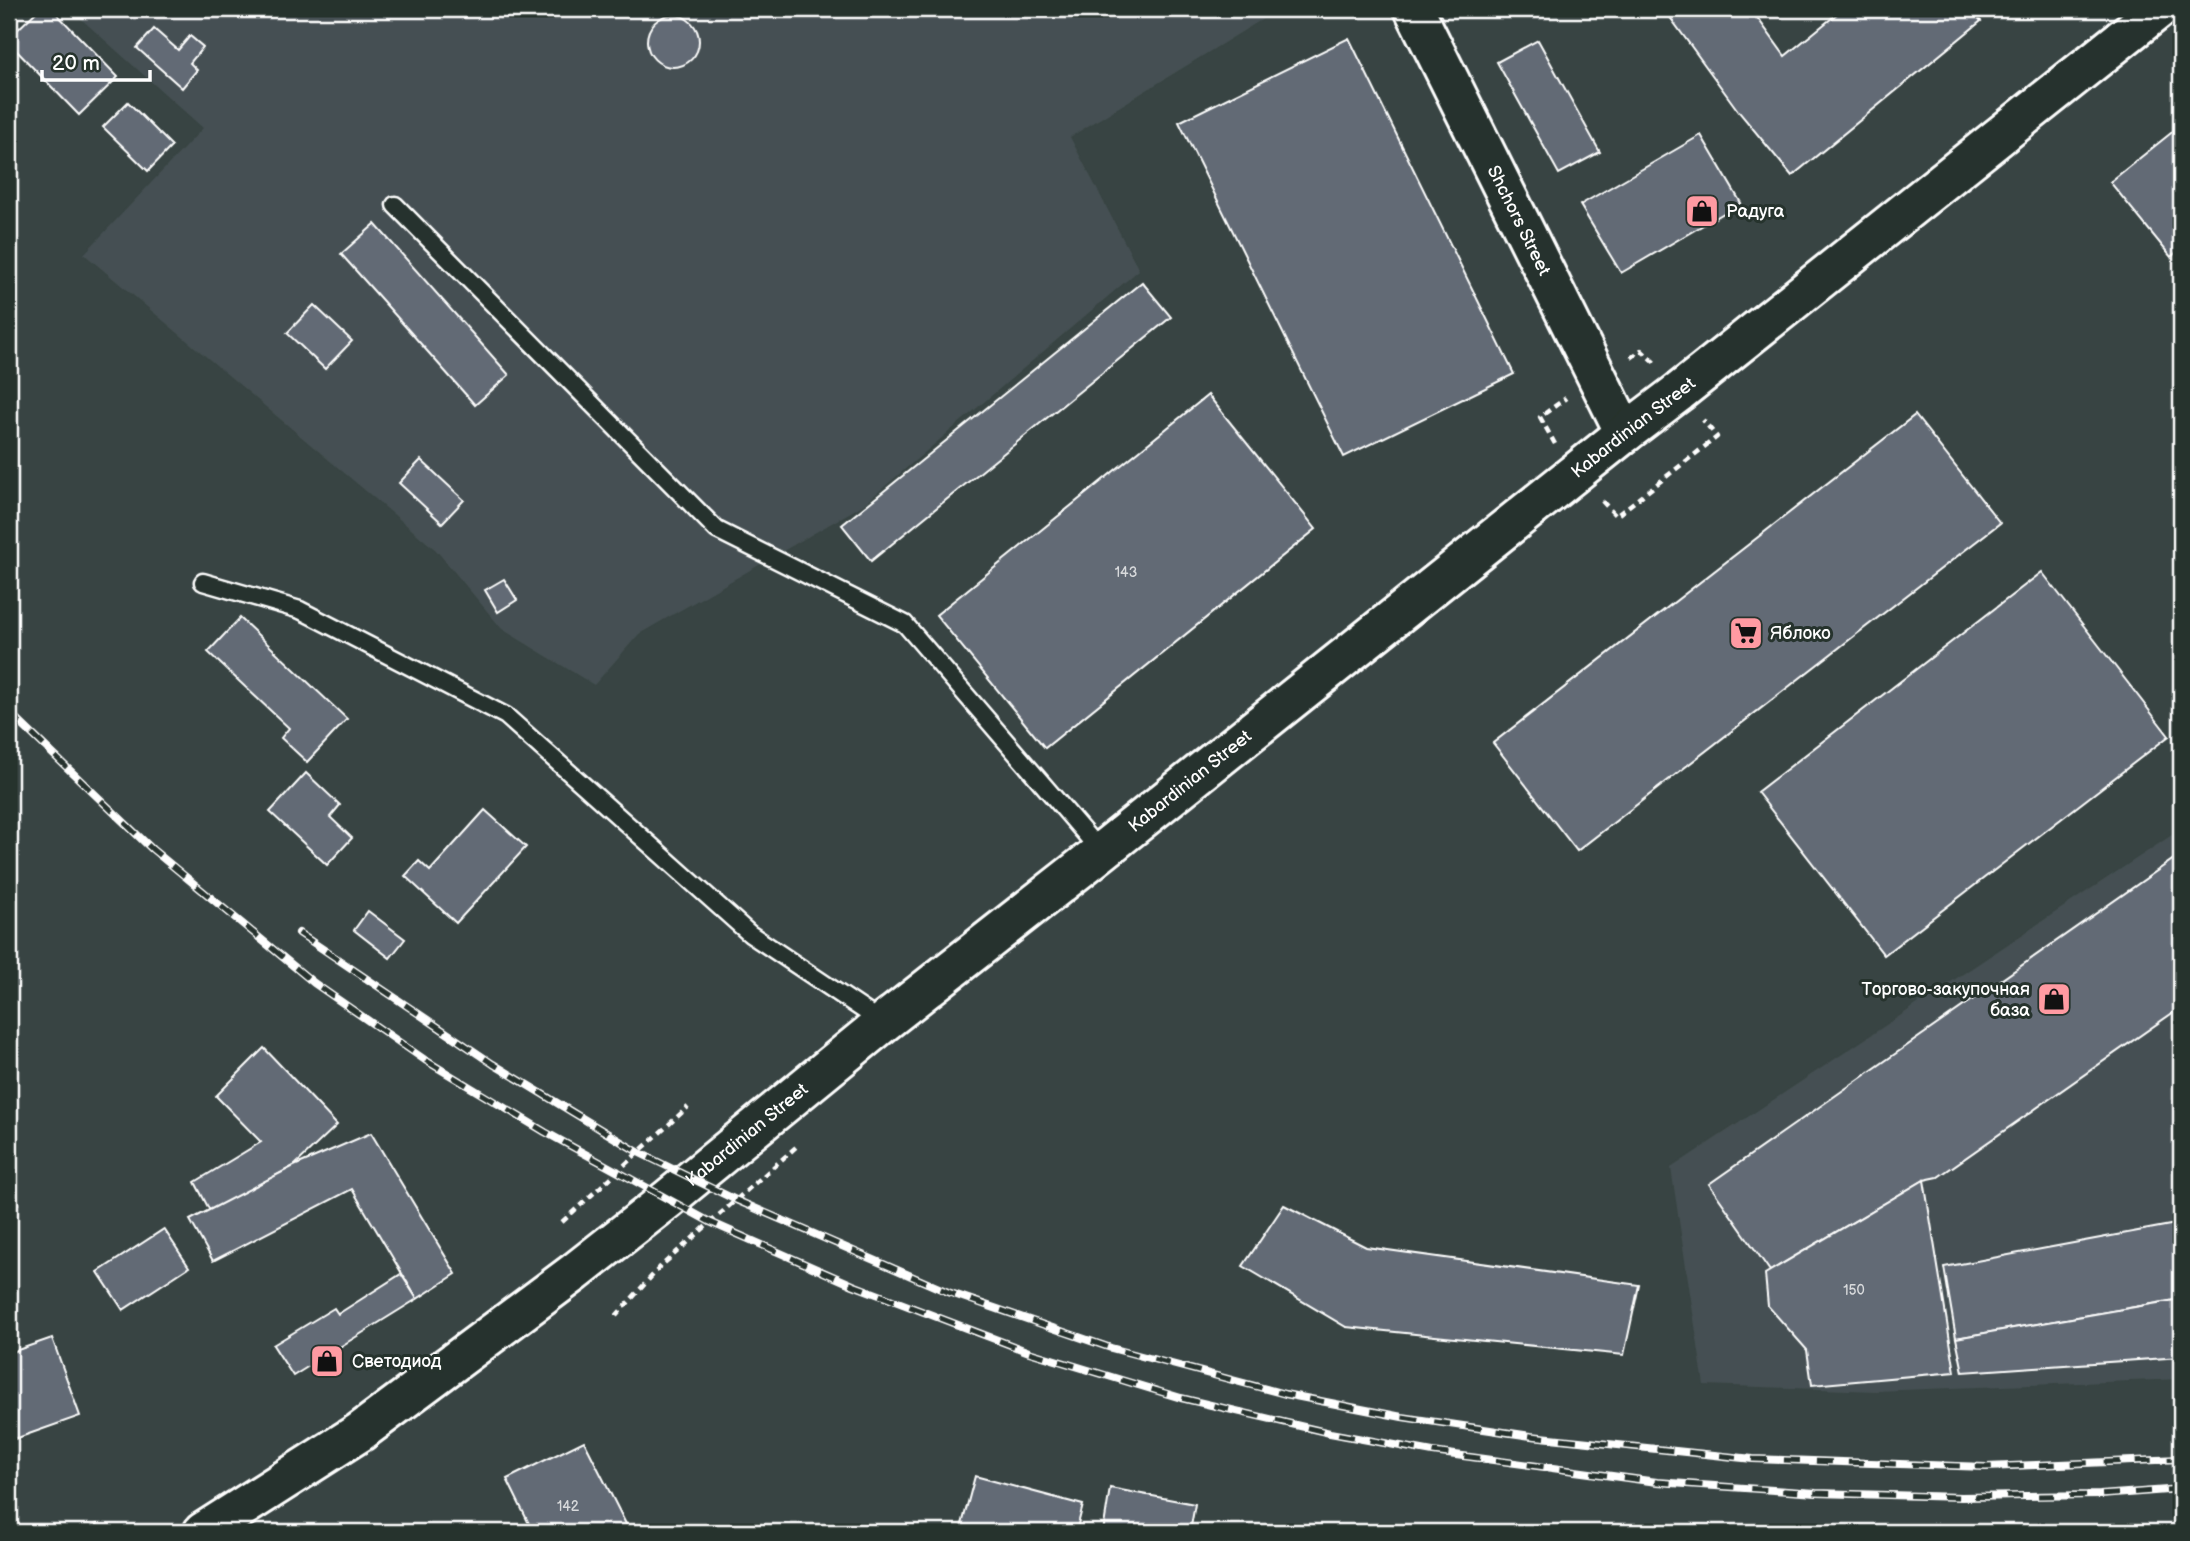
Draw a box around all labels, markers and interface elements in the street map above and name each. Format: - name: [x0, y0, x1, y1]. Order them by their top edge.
- scale bar: [42, 38, 150, 82]
- text: 20 m: [52, 51, 100, 76]
- street label: Shchors Street: [1483, 162, 1555, 279]
- shop icon: Радуга: [1683, 192, 1721, 230]
- place label: Радуга: [1726, 201, 1785, 222]
- street label: Kabardinian Street: [1567, 373, 1700, 483]
- house number: 143: [1115, 564, 1137, 581]
- supermarket icon: Яблоко: [1727, 614, 1765, 652]
- place label: Яблоко: [1770, 623, 1831, 644]
- street label: Kabardinian Street: [1124, 726, 1256, 837]
- place label: Торгово-закупочная база: [1862, 979, 2030, 1021]
- shop icon: Торгово-закупочная база: [2035, 980, 2073, 1018]
- street label: Kabardinian Street: [682, 1079, 813, 1191]
- house number: 150: [1843, 1282, 1865, 1299]
- shop icon: Светодиод: [308, 1342, 346, 1380]
- place label: Светодиод: [352, 1351, 441, 1372]
- house number: 142: [557, 1498, 580, 1515]

